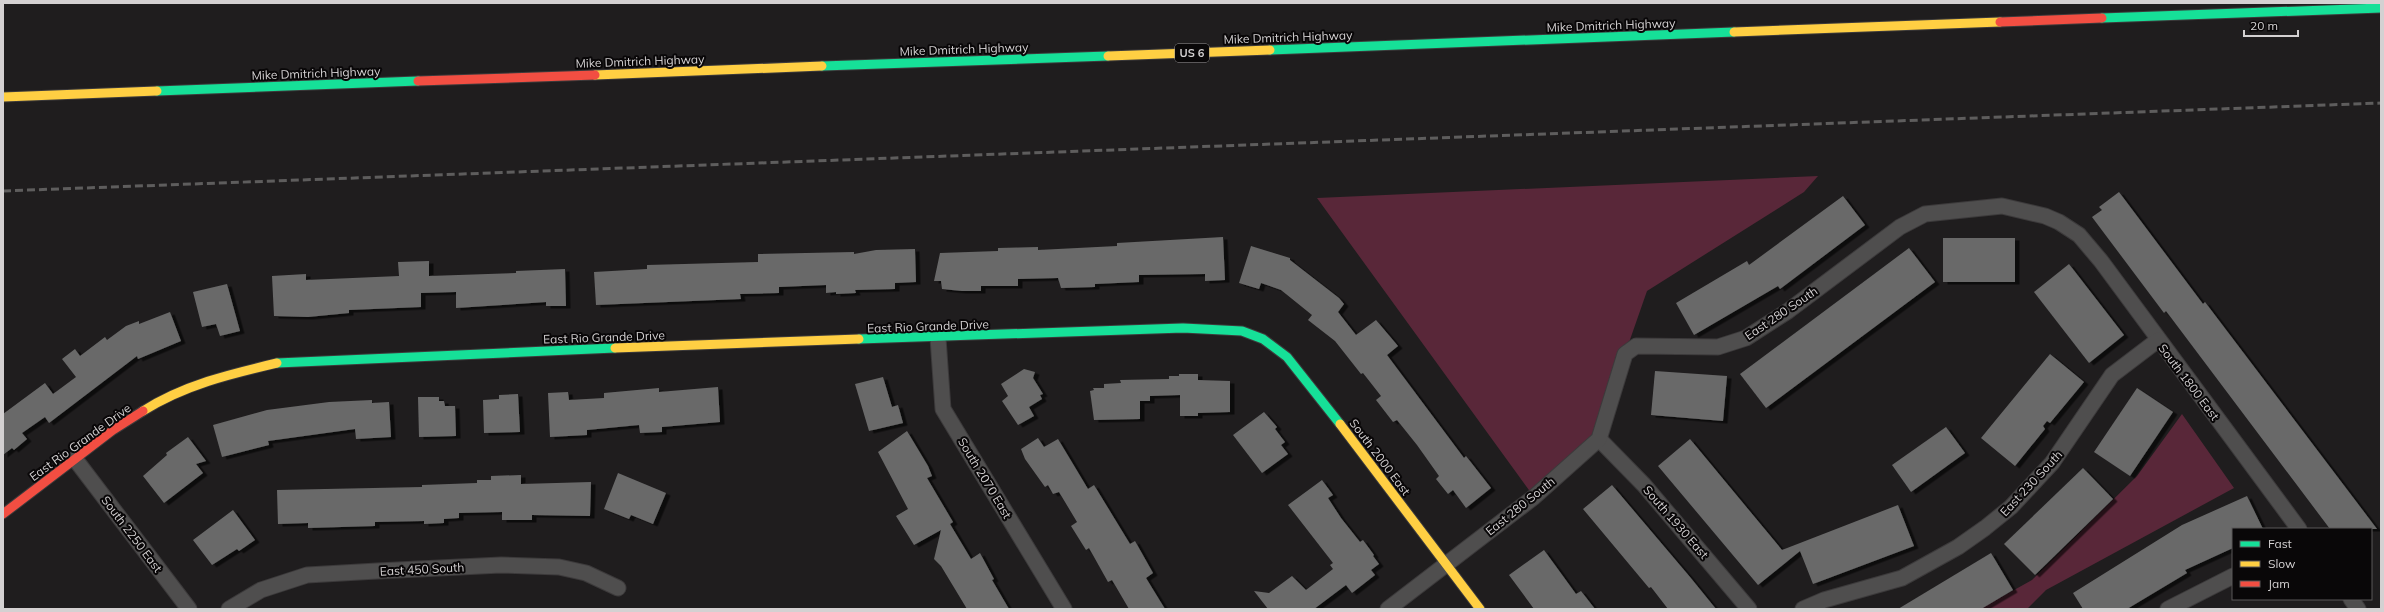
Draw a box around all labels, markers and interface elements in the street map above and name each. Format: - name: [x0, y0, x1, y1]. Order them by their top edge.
- scale bar: [2244, 12, 2298, 38]
- street label: Mike Dmitrich Highway: [1546, 15, 1676, 35]
- text: 20 m: [2250, 18, 2278, 33]
- street label: Mike Dmitrich Highway: [1223, 27, 1353, 47]
- street label: Mike Dmitrich Highway: [899, 39, 1029, 59]
- road number: US 6: [1175, 44, 1209, 62]
- street label: Mike Dmitrich Highway: [575, 51, 705, 71]
- street label: Mike Dmitrich Highway: [251, 63, 381, 83]
- street label: East 280 South: [1742, 283, 1820, 343]
- street label: East Rio Grande Drive: [867, 316, 989, 336]
- street label: East Rio Grande Drive: [543, 327, 665, 347]
- street label: South 1800 East: [2155, 341, 2223, 423]
- street label: East Rio Grande Drive: [26, 400, 134, 484]
- street label: South 2000 East: [1346, 416, 1414, 498]
- street label: South 2070 East: [955, 435, 1015, 521]
- street label: East 230 South: [1997, 447, 2065, 519]
- street label: East 280 South: [1482, 474, 1558, 538]
- street label: South 1930 East: [1640, 482, 1712, 562]
- street label: South 2250 East: [98, 493, 166, 575]
- legend: [2232, 528, 2372, 600]
- text: Fast: [2268, 536, 2292, 551]
- text: Slow: [2268, 556, 2296, 571]
- street label: East 450 South: [379, 559, 465, 579]
- text: Jam: [2268, 576, 2290, 591]

